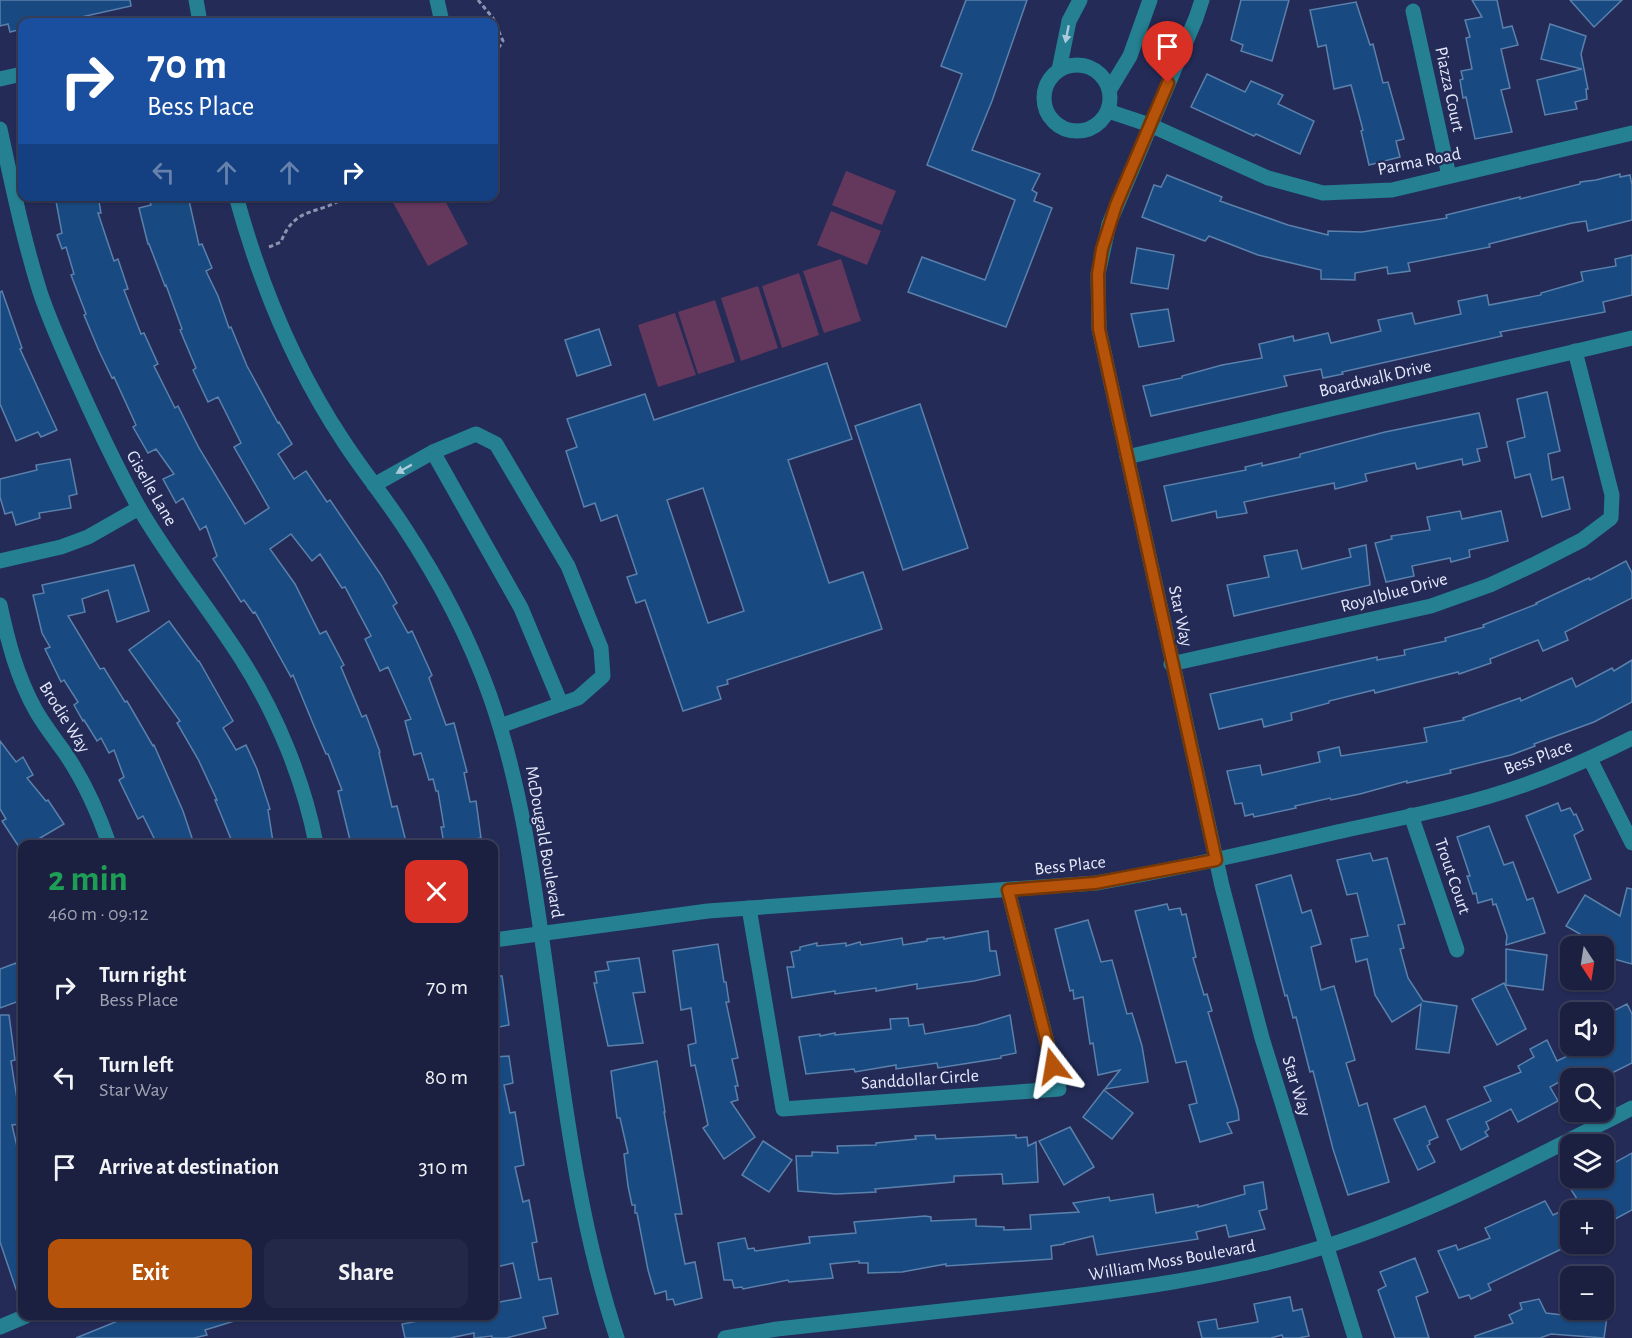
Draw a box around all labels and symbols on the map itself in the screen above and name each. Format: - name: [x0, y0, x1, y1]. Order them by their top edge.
- pin: [1142, 21, 1193, 83]
- one-way arrow: [1062, 25, 1071, 44]
- street label: Piazza Court: [1431, 45, 1467, 134]
- street label: Parma Road: [1376, 145, 1462, 179]
- street label: Boardwalk Drive: [1317, 357, 1433, 401]
- street label: Giselle Lane: [122, 448, 180, 529]
- one-way arrow: [395, 464, 412, 474]
- street label: Royalblue Drive: [1339, 570, 1450, 616]
- street label: Star Way: [1165, 584, 1195, 649]
- street label: Brodie Way: [35, 679, 93, 756]
- street label: Bess Place: [1502, 737, 1575, 779]
- street label: McDougald Boulevard: [522, 765, 566, 920]
- street label: Trout Court: [1431, 836, 1473, 917]
- street label: Bess Place: [1034, 853, 1107, 879]
- north arrow: [1560, 936, 1614, 990]
- position arrow: [1021, 1034, 1085, 1098]
- street label: Star Way: [1278, 1054, 1314, 1119]
- street label: Sanddollar Circle: [861, 1067, 980, 1093]
- street label: William Moss Boulevard: [1087, 1237, 1257, 1285]

